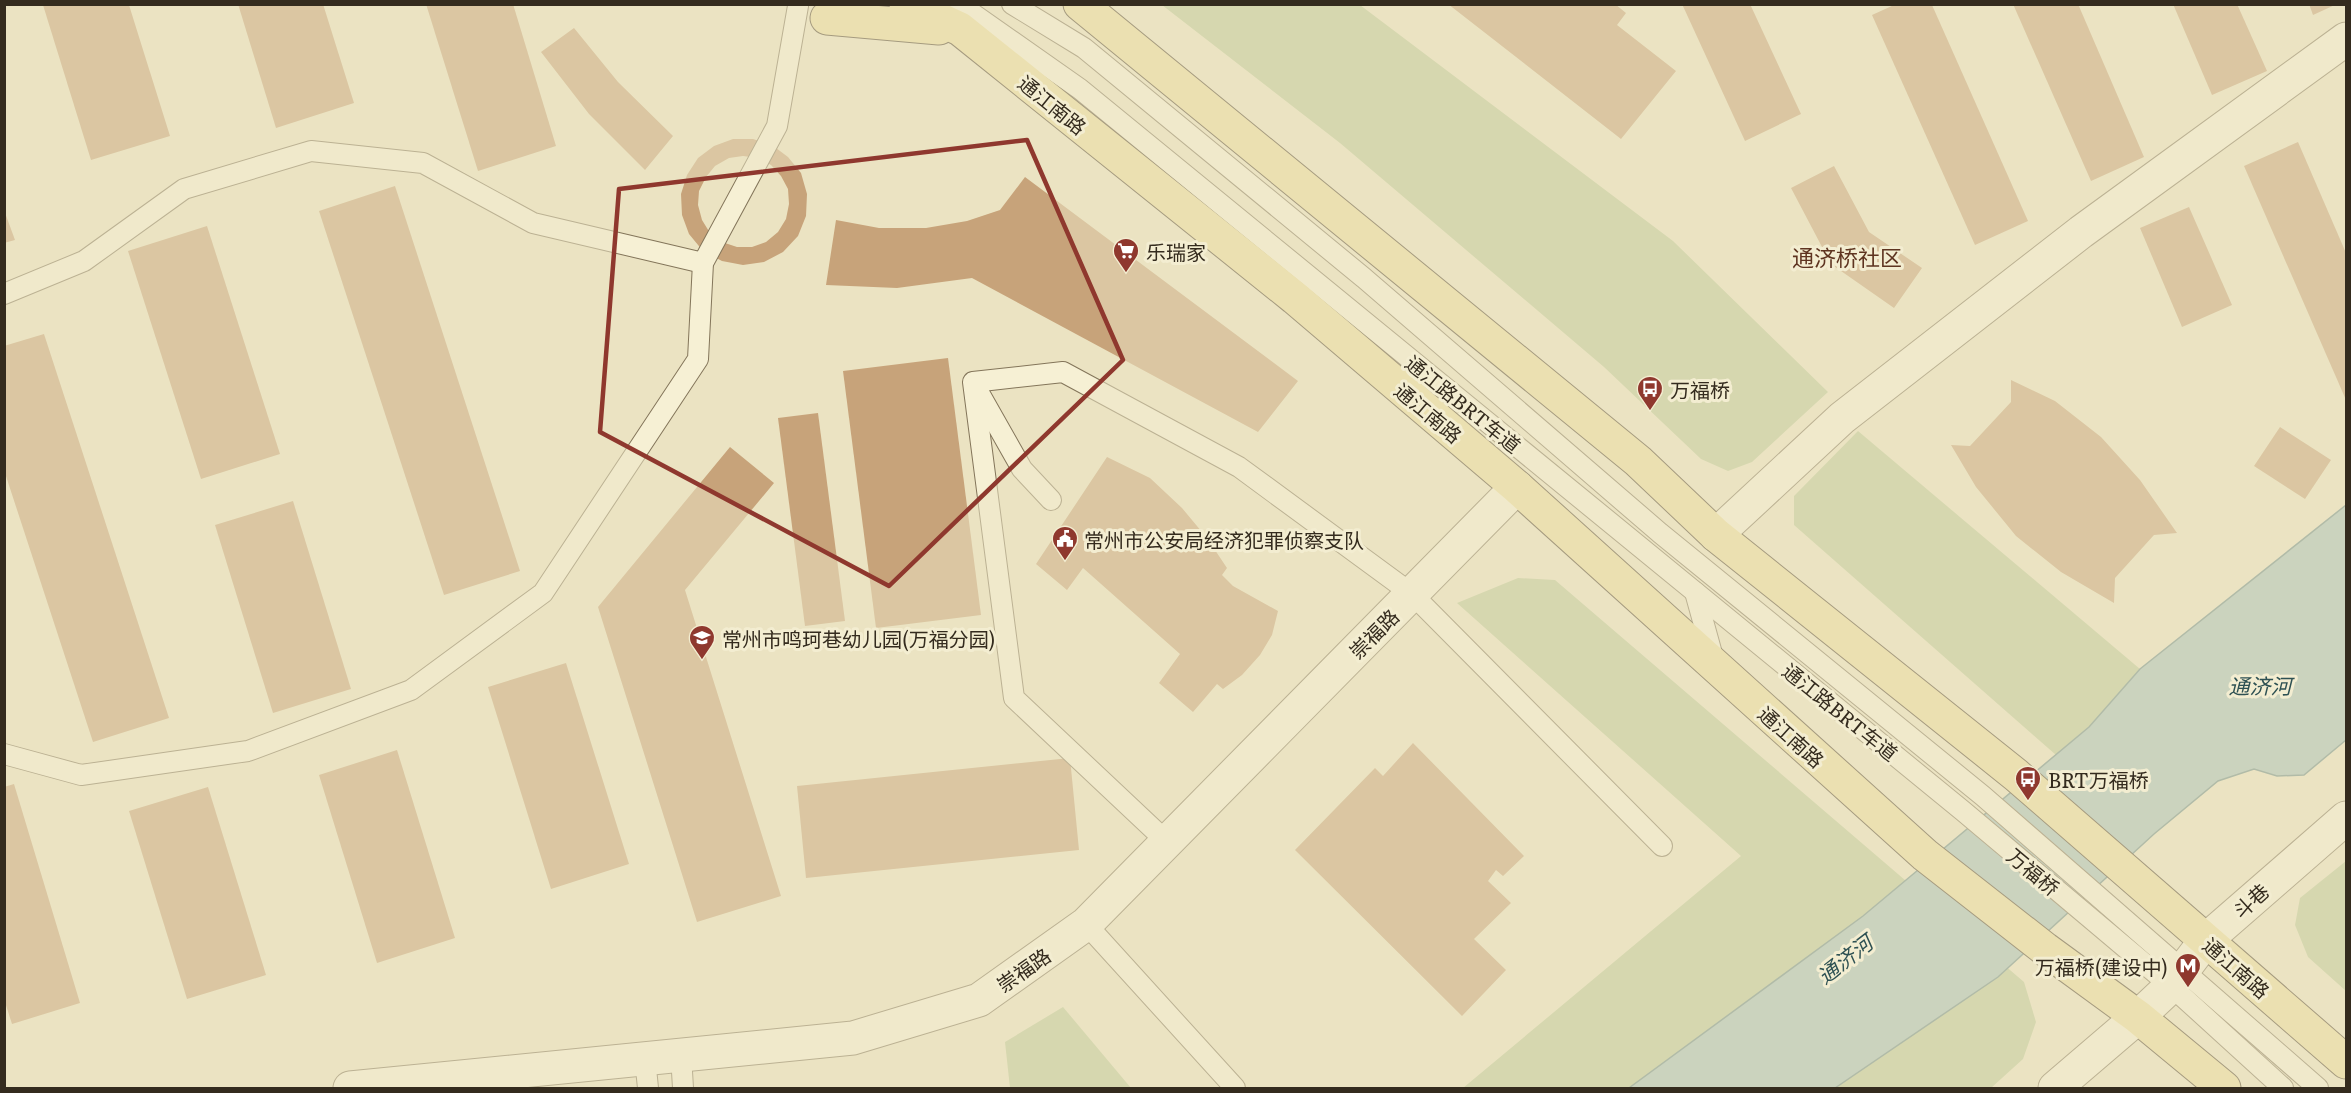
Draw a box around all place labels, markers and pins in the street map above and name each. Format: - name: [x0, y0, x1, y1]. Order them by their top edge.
- supermarket icon: 乐瑞家: [1111, 236, 1141, 274]
- place label: 乐瑞家: [1146, 236, 1206, 266]
- bus stop icon: 万福桥: [1635, 374, 1665, 412]
- place label: 万福桥: [1670, 374, 1730, 404]
- public building icon: 常州市公安局经济犯罪侦察支队: [1050, 524, 1080, 562]
- place label: 常州市公安局经济犯罪侦察支队: [1084, 524, 1364, 554]
- school or university icon: 常州市鸣珂巷幼儿园(万福分园): [687, 623, 717, 661]
- place label: 常州市鸣珂巷幼儿园(万福分园): [722, 623, 995, 653]
- bus stop icon: BRT万福桥: [2013, 764, 2043, 802]
- place label: BRT万福桥: [2048, 764, 2149, 794]
- place label: 万福桥(建设中): [2035, 951, 2168, 981]
- metro station icon: 万福桥(建设中): [2173, 951, 2203, 989]

